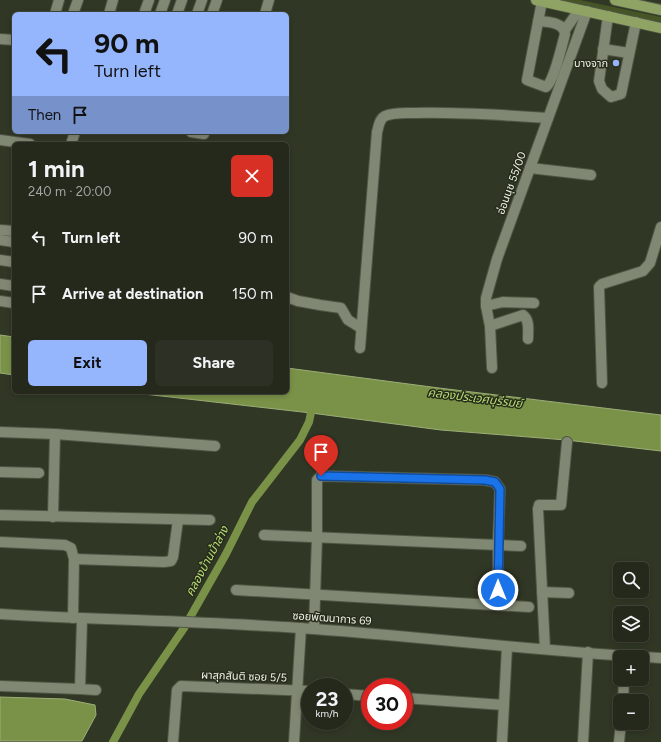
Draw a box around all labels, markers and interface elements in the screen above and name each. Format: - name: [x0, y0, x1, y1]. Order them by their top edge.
- text: 90 m: [94, 26, 159, 60]
- icon: left: [28, 28, 80, 80]
- place label: บางจาก: [574, 57, 608, 70]
- marker: บางจาก: [611, 58, 621, 68]
- text: Turn left: [94, 60, 161, 82]
- icon: arrive: [69, 104, 91, 126]
- text: Then: [28, 106, 61, 124]
- street label: อ่อนนุช 55/00: [494, 150, 529, 216]
- text: 1 min: [28, 154, 85, 183]
- button: close: [231, 155, 273, 197]
- text: 240 m · 20:00: [28, 184, 111, 199]
- icon: left: [28, 227, 50, 249]
- text: Turn left: [62, 229, 120, 247]
- text: 90 m: [238, 229, 273, 247]
- icon: arrive: [28, 283, 50, 305]
- text: Arrive at destination: [62, 285, 203, 303]
- text: 150 m: [232, 285, 273, 303]
- button: Exit: [28, 340, 147, 386]
- button: Share: [155, 340, 273, 386]
- water label: คลองประเวศบุรีรมย์: [427, 385, 525, 412]
- pin: [304, 435, 338, 476]
- icon: arrive: [310, 441, 332, 463]
- water label: คลองบ้านม้าล่าง: [183, 523, 232, 598]
- map controls: [613, 562, 649, 730]
- button: search: [613, 562, 649, 598]
- position arrow: [477, 569, 519, 611]
- button: layers: [613, 606, 649, 642]
- street label: ซอยพัฒนาการ 69: [292, 609, 372, 628]
- button: +: [613, 650, 649, 686]
- street label: ผาสุกสันติ ซอย 5/5: [201, 669, 287, 684]
- speed limit sign: 30: [361, 678, 413, 730]
- text: 23: [316, 687, 338, 711]
- button: −: [613, 694, 649, 730]
- text: km/h: [316, 707, 338, 720]

